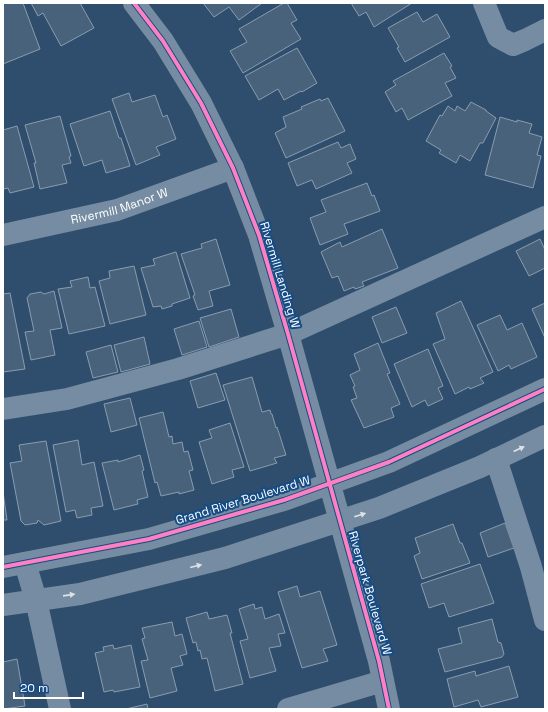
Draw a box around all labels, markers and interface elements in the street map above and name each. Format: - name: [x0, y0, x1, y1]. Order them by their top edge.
- street label: Rivermill Manor W: [69, 184, 171, 228]
- street label: Rivermill Landing W: [256, 220, 304, 331]
- one-way arrow: [513, 446, 524, 452]
- street label: Grand River Boulevard W: [174, 472, 313, 528]
- one-way arrow: [354, 512, 366, 518]
- street label: Riverpark Boulevard W: [345, 529, 396, 657]
- one-way arrow: [190, 562, 202, 568]
- one-way arrow: [63, 592, 75, 598]
- scale bar: [14, 674, 83, 700]
- text: 20 m: [20, 680, 48, 696]

